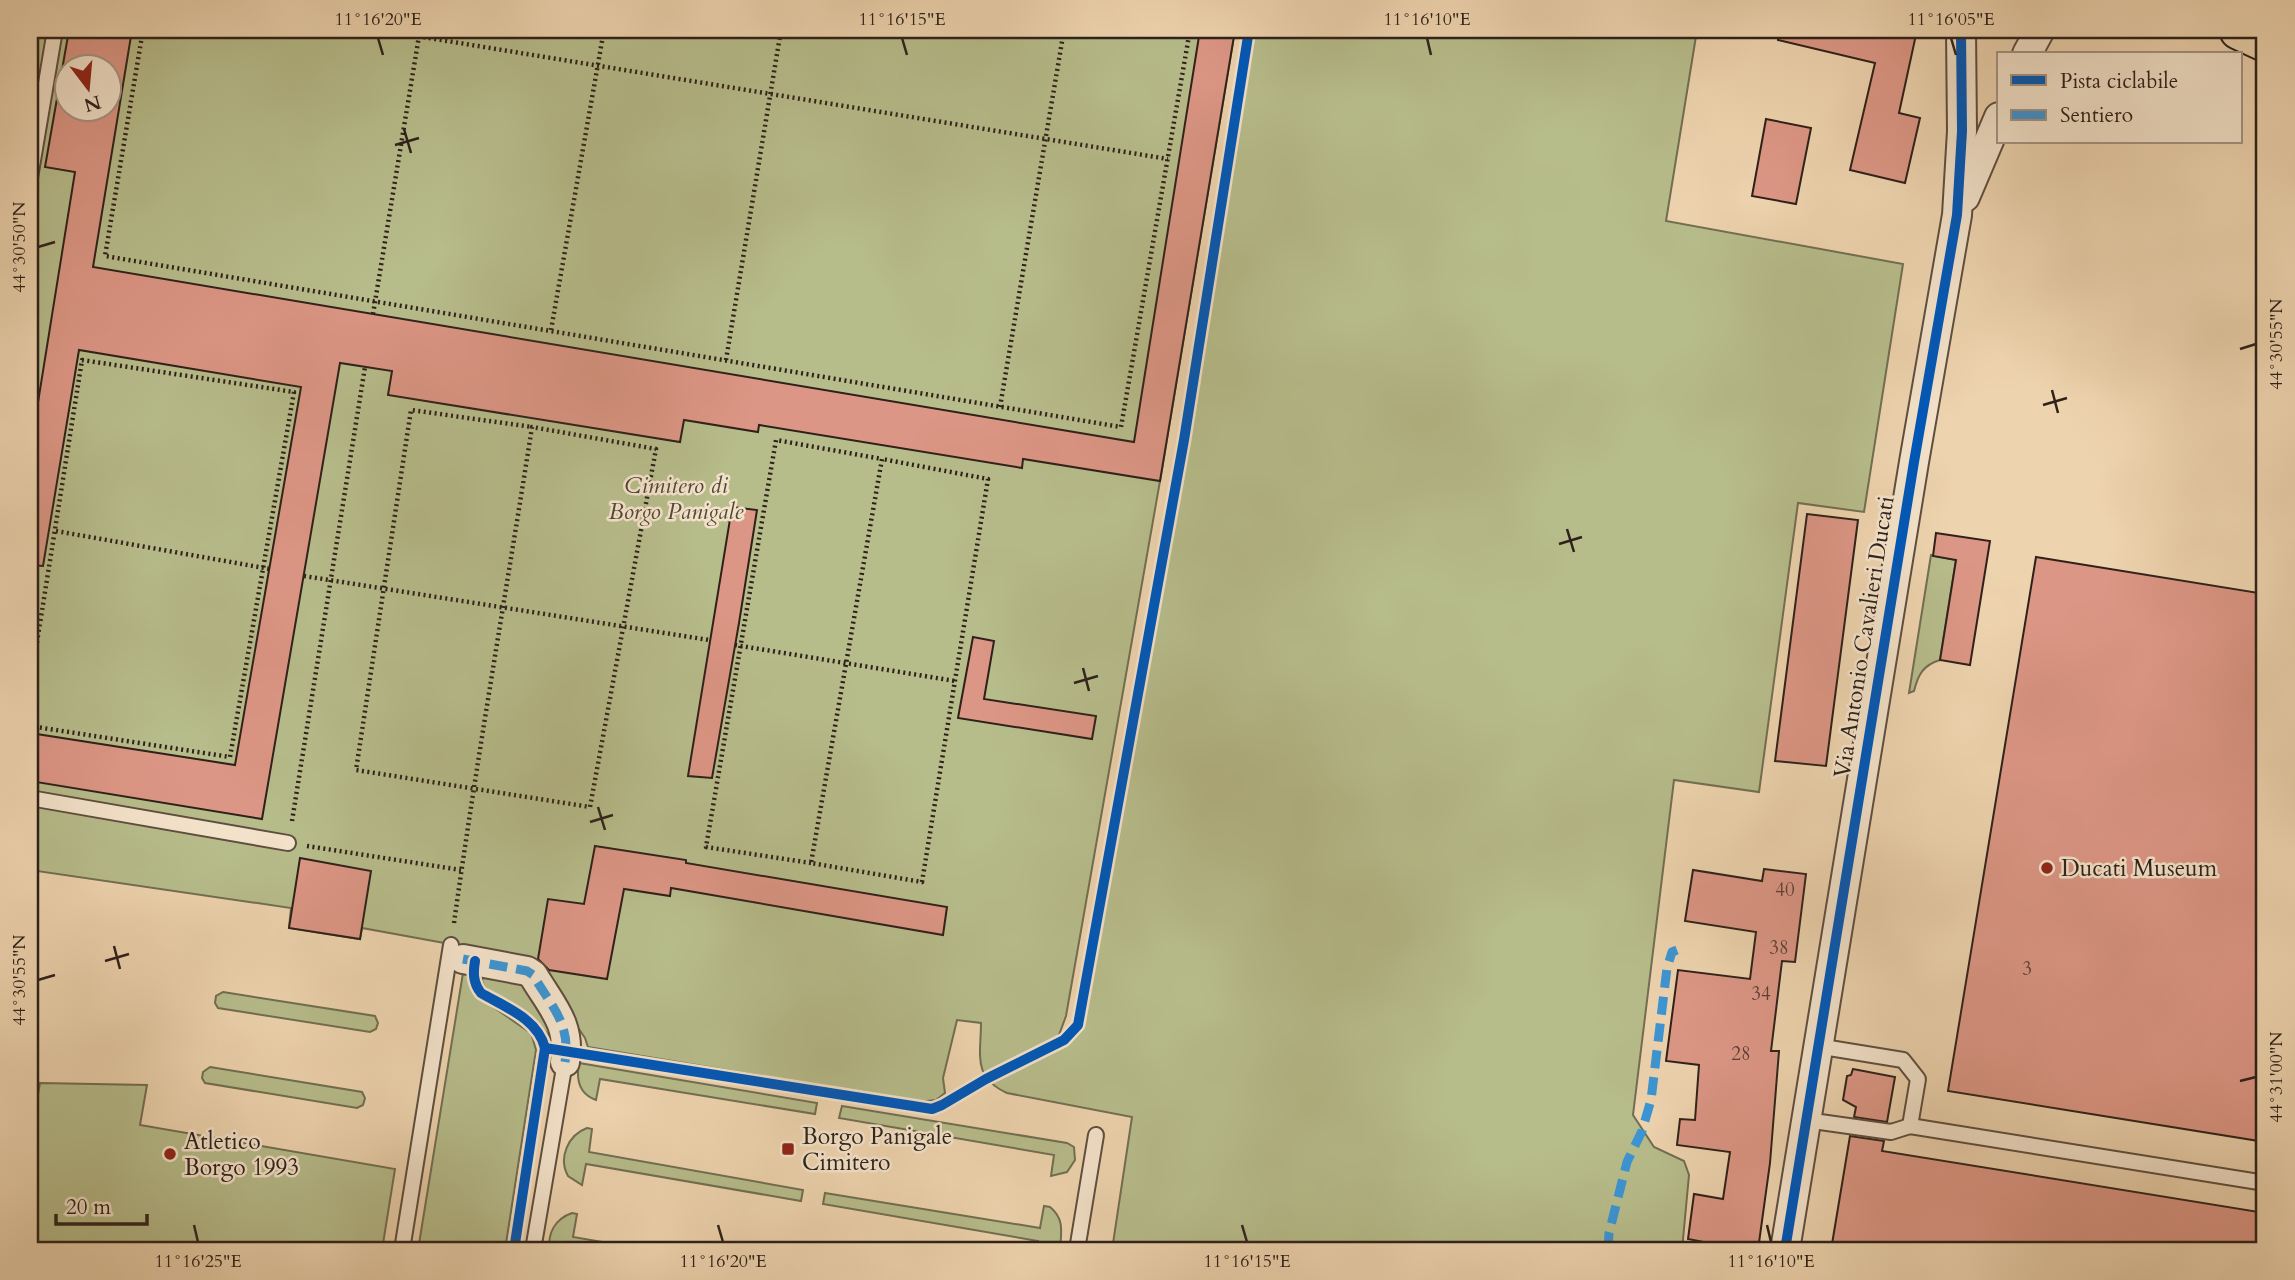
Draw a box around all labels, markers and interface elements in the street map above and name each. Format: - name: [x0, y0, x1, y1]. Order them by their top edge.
- text: 11°16'20"E: [334, 7, 422, 32]
- text: 11°16'15"E: [858, 7, 946, 32]
- text: 11°16'10"E: [1383, 7, 1471, 32]
- text: 11°16'05"E: [1907, 7, 1995, 32]
- north arrow: [52, 52, 122, 122]
- legend: [1997, 52, 2242, 144]
- text: Pista ciclabile: [2060, 67, 2178, 96]
- text: N: [80, 89, 104, 118]
- text: Sentiero: [2060, 101, 2133, 130]
- text: 44°30'50"N: [7, 201, 32, 293]
- text: 44°30'55"N: [2264, 298, 2289, 390]
- park label: Cimitero di Borgo Panigale: [609, 470, 744, 527]
- street label: Via Antonio Cavalieri Ducati: [1826, 494, 1902, 780]
- place label: Ducati Museum: [2061, 853, 2218, 884]
- marker: Ducati Museum: [2039, 860, 2055, 876]
- house number: 40: [1775, 877, 1795, 903]
- text: 44°30'55"N: [7, 934, 32, 1026]
- house number: 38: [1769, 935, 1789, 961]
- house number: 3: [2022, 956, 2032, 982]
- house number: 34: [1751, 981, 1771, 1007]
- text: 44°31'00"N: [2264, 1031, 2289, 1123]
- house number: 28: [1731, 1041, 1751, 1067]
- place label: Borgo Panigale Cimitero: [802, 1121, 952, 1178]
- place label: Atletico Borgo 1993: [184, 1126, 299, 1183]
- marker: Borgo Panigale Cimitero: [780, 1141, 796, 1157]
- marker: Atletico Borgo 1993: [162, 1146, 178, 1162]
- scale bar: [56, 1182, 147, 1226]
- text: 20 m: [66, 1193, 111, 1222]
- text: 11°16'25"E: [154, 1249, 242, 1274]
- text: 11°16'20"E: [679, 1249, 767, 1274]
- text: 11°16'15"E: [1203, 1249, 1291, 1274]
- text: 11°16'10"E: [1727, 1249, 1815, 1274]

